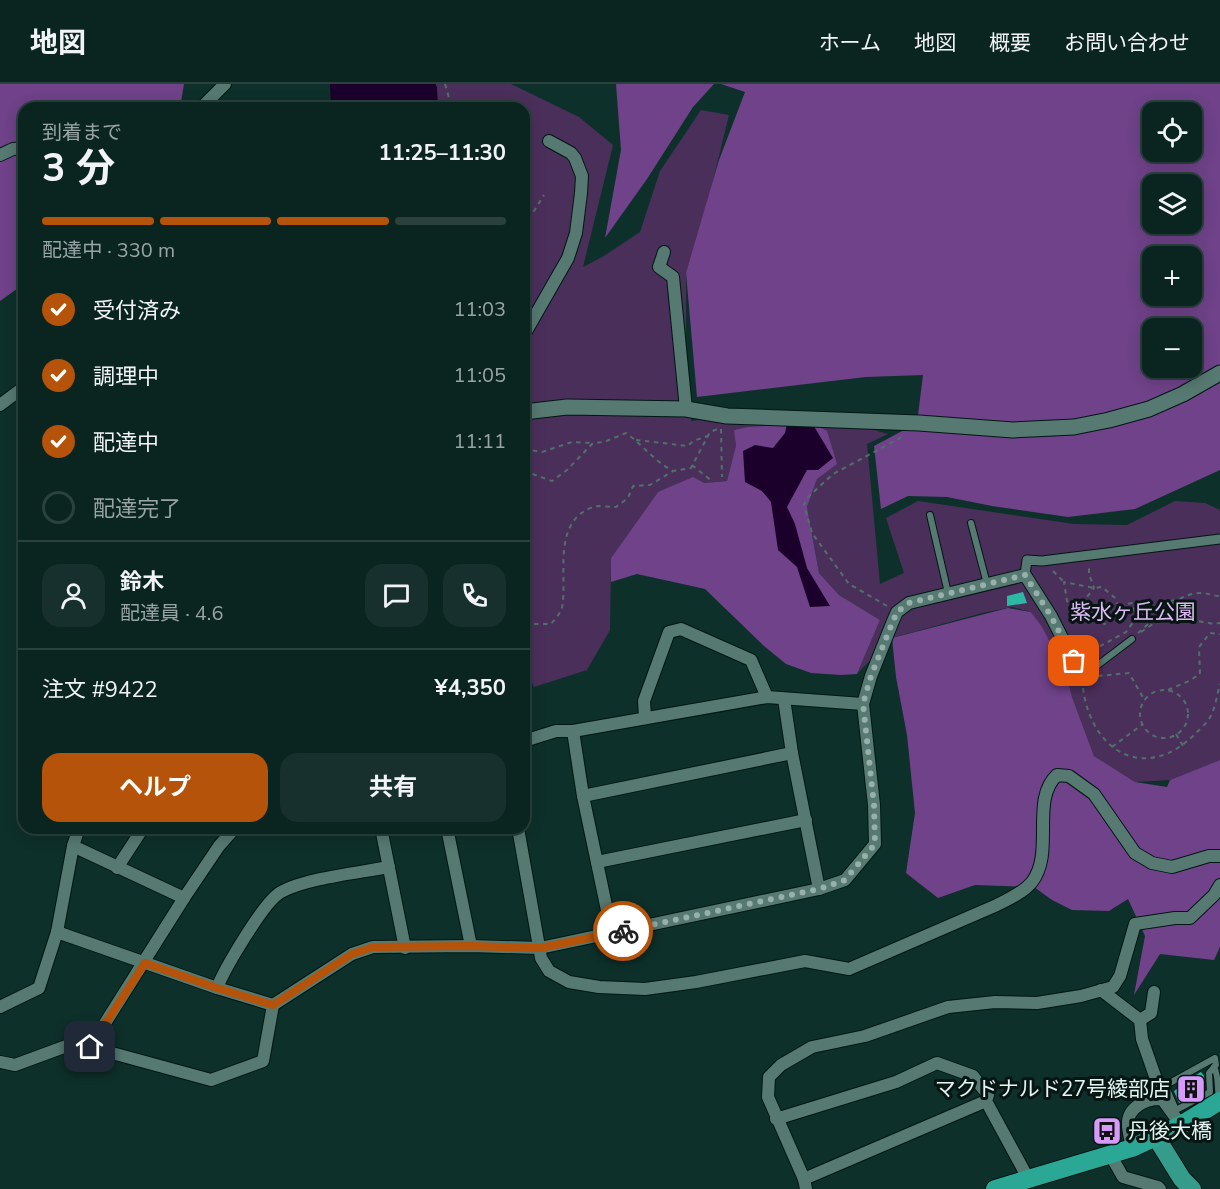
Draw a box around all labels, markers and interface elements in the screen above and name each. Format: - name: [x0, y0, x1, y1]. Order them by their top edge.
- text: 地図: [30, 24, 86, 62]
- text: ホーム: [819, 29, 881, 57]
- text: 地図: [914, 29, 956, 57]
- text: 概要: [989, 29, 1031, 57]
- text: お問い合わせ: [1064, 29, 1190, 57]
- map controls: [1142, 102, 1202, 378]
- button: locate: [1142, 102, 1202, 162]
- text: 到着まで: [42, 119, 122, 146]
- text: 11:25–11:30: [378, 138, 506, 168]
- text: 3 分: [42, 142, 115, 195]
- button: layers: [1142, 174, 1202, 234]
- text: 配達中 · 330 m: [42, 237, 175, 264]
- button: +: [1142, 246, 1202, 306]
- icon: check: [42, 293, 75, 326]
- text: 受付済み: [93, 296, 181, 326]
- text: 11:03: [453, 296, 506, 323]
- button: −: [1142, 318, 1202, 378]
- icon: check: [42, 359, 75, 392]
- text: 調理中: [93, 362, 159, 392]
- text: 11:05: [453, 362, 506, 389]
- icon: check: [42, 425, 75, 458]
- text: 配達中: [93, 428, 159, 458]
- text: 11:11: [453, 428, 506, 455]
- text: 配達完了: [93, 494, 181, 524]
- button: person: [42, 564, 105, 627]
- button: chat: [365, 564, 428, 627]
- button: phone: [443, 564, 506, 627]
- text: 鈴木: [120, 567, 164, 597]
- park label: 紫水ヶ丘公園: [1070, 598, 1196, 626]
- text: 配達員 · 4.6: [120, 600, 223, 627]
- pin: [1048, 635, 1099, 686]
- icon: bag: [1057, 644, 1090, 677]
- text: ¥4,350: [435, 673, 506, 703]
- text: 注文 #9422: [42, 675, 158, 705]
- button: ヘルプ: [42, 753, 268, 822]
- button: 共有: [280, 753, 506, 822]
- courier: [593, 901, 653, 961]
- icon: bike: [607, 915, 640, 948]
- pin: [64, 1021, 115, 1072]
- icon: home: [73, 1030, 106, 1063]
- building icon: マクドナルド27号綾部店: [1175, 1073, 1207, 1105]
- place label: マクドナルド27号綾部店: [935, 1075, 1170, 1103]
- bus stop icon: 丹後大橋: [1091, 1115, 1123, 1147]
- place label: 丹後大橋: [1128, 1117, 1212, 1145]

